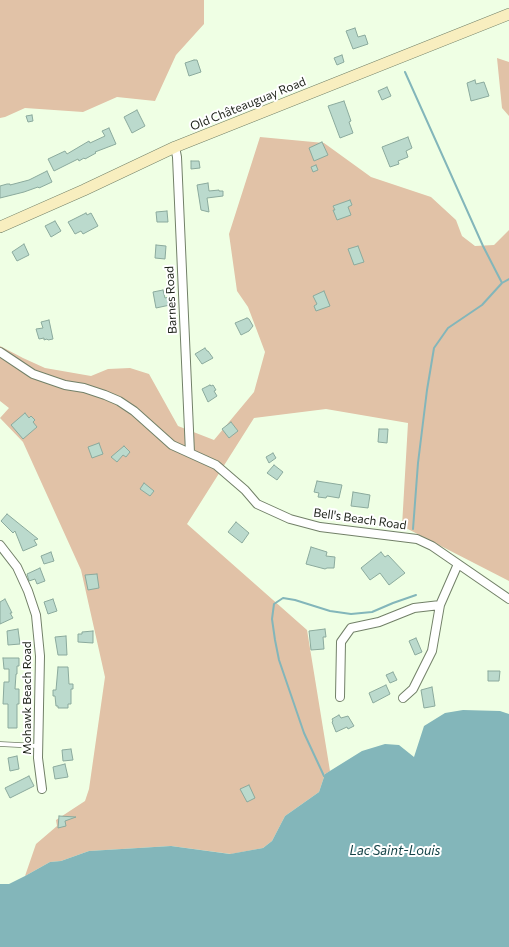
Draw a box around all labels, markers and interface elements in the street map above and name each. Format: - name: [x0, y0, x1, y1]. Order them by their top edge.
- street label: Old Châteauguay Road: [188, 74, 308, 134]
- street label: Barnes Road: [162, 266, 180, 334]
- street label: Bell's Beach Road: [313, 505, 407, 533]
- street label: Mohawk Beach Road: [20, 641, 34, 755]
- water label: Lac Saint-Louis: [350, 843, 440, 859]

